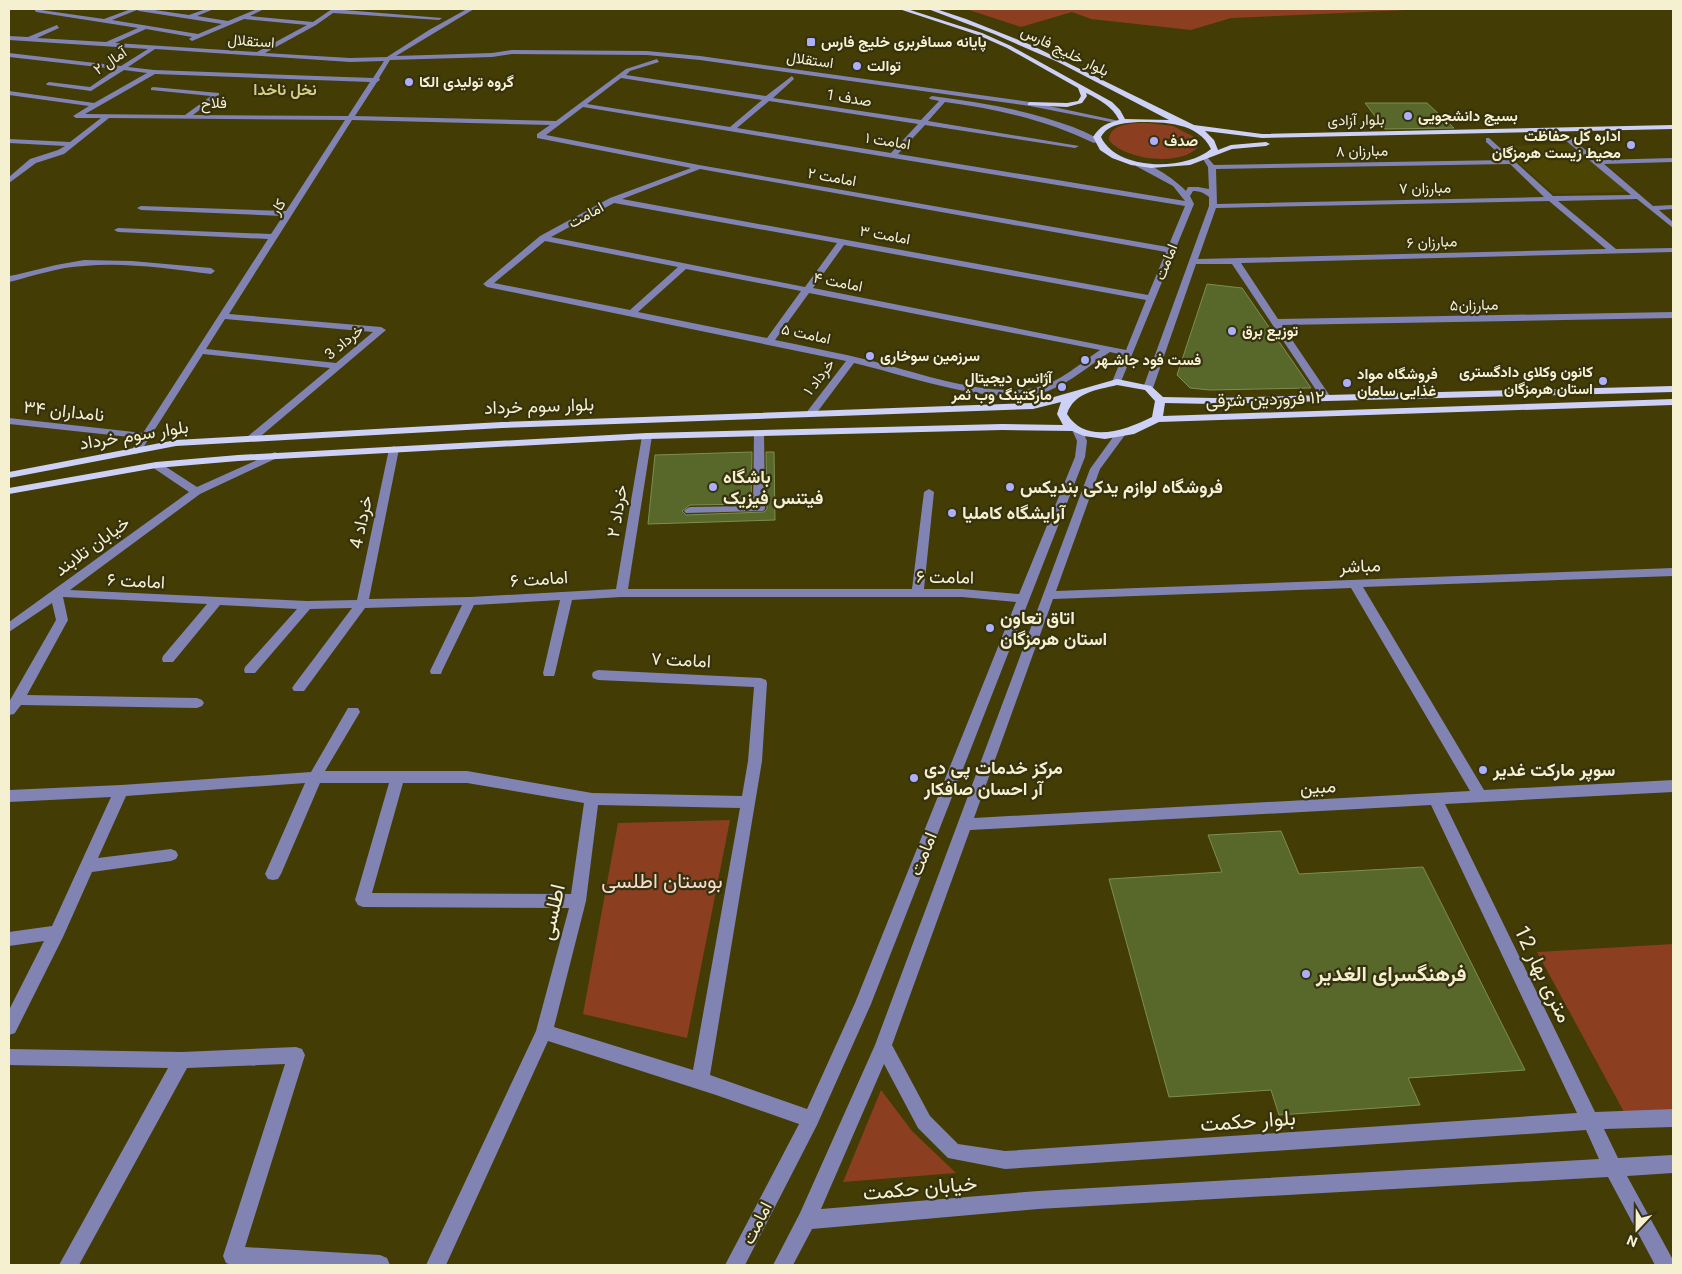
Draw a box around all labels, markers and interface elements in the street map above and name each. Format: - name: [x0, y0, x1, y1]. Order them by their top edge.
- street label: بلوار خلیج فارس: [1017, 22, 1112, 82]
- street label: استقلال: [227, 30, 275, 52]
- place label: پایانه مسافربری خلیج فارس: [821, 33, 987, 52]
- marker: پایانه مسافربری خلیج فارس: [805, 36, 817, 48]
- street label: آمال ۲: [90, 42, 131, 79]
- street label: استقلال: [785, 48, 835, 72]
- place label: توالت: [867, 57, 901, 75]
- marker: توالت: [851, 60, 863, 72]
- place label: گروه تولیدی الکا: [419, 73, 514, 91]
- marker: گروه تولیدی الکا: [403, 76, 415, 88]
- district label: نخل ناخدا: [253, 80, 317, 99]
- street label: صدف 1: [825, 86, 873, 110]
- street label: فلاح: [201, 94, 227, 114]
- place label: بسیج دانشجویی: [1418, 107, 1518, 126]
- marker: بسیج دانشجویی: [1402, 110, 1414, 122]
- street label: بلوار آزادی: [1327, 111, 1385, 130]
- place label: اداره کل حفاظت محیط زیست هرمزگان: [1492, 127, 1621, 162]
- street label: امامت ۱: [864, 129, 912, 153]
- place label: صدف: [1164, 132, 1198, 150]
- marker: صدف: [1148, 135, 1160, 147]
- marker: اداره کل حفاظت محیط زیست هرمزگان: [1625, 139, 1637, 151]
- street label: مبارزان ۸: [1336, 142, 1388, 160]
- street label: امامت ۲: [806, 164, 858, 190]
- street label: مبارزان ۷: [1399, 179, 1451, 197]
- street label: کار: [266, 195, 290, 219]
- street label: امامت: [565, 198, 607, 232]
- street label: امامت ۳: [858, 222, 912, 248]
- street label: مبارزان ۶: [1406, 232, 1458, 252]
- street label: امامت: [1151, 241, 1181, 283]
- street label: امامت ۴: [812, 268, 864, 296]
- street label: مبارزان۵: [1450, 296, 1498, 314]
- street label: امامت ۵: [780, 320, 832, 348]
- street label: خرداد 3: [321, 321, 367, 363]
- place label: توزیع برق: [1242, 322, 1298, 341]
- marker: توزیع برق: [1226, 325, 1238, 337]
- place label: سرزمین سوخاری: [880, 347, 980, 365]
- marker: سرزمین سوخاری: [864, 350, 876, 362]
- place label: فست فود جاشـهر: [1094, 351, 1201, 369]
- marker: فست فود جاشـهر: [1079, 354, 1091, 366]
- street label: خرداد ۱: [800, 355, 838, 399]
- place label: کانون وکلای دادگستری استان هرمزگان: [1459, 363, 1593, 398]
- place label: فروشگاه مواد غذایی سامان: [1357, 365, 1438, 400]
- place label: آژانس دیجیتال مارکتینگ وب ثمر: [951, 369, 1053, 404]
- marker: کانون وکلای دادگستری استان هرمزگان: [1597, 375, 1609, 387]
- marker: فروشگاه مواد غذایی سامان: [1341, 377, 1353, 389]
- marker: آژانس دیجیتال مارکتینگ وب ثمر: [1056, 381, 1068, 393]
- street label: ١٢ فروردین شرقی: [1205, 386, 1325, 412]
- street label: بلوار سوم خرداد: [484, 393, 594, 420]
- street label: نامداران ۳۴: [23, 396, 105, 426]
- street label: بلوار سوم خرداد: [78, 416, 190, 455]
- place label: باشگاه فیتنس فیزیک: [723, 466, 823, 509]
- place label: فروشگاه لوازم یدکی بندیکس: [1020, 476, 1223, 499]
- marker: باشگاه فیتنس فیزیک: [707, 481, 719, 493]
- marker: فروشگاه لوازم یدکی بندیکس: [1004, 481, 1016, 493]
- street label: خرداد ۲: [602, 483, 632, 539]
- street label: خرداد 4: [345, 493, 377, 551]
- place label: آرایشگاه کاملیا: [962, 502, 1066, 524]
- marker: آرایشگاه کاملیا: [946, 507, 958, 519]
- street label: خیابان تلابند: [50, 511, 133, 580]
- street label: مباشر: [1338, 554, 1381, 578]
- street label: امامت ۶: [916, 565, 974, 588]
- street label: امامت ۶: [509, 566, 569, 591]
- street label: امامت ۶: [106, 568, 166, 593]
- place label: اتاق تعاون استان هرمزگان: [1000, 607, 1107, 650]
- marker: اتاق تعاون استان هرمزگان: [984, 622, 996, 634]
- street label: امامت ۷: [651, 647, 711, 672]
- place label: مرکز خدمات پی دی آر احسان صافکار: [923, 757, 1063, 800]
- place label: سوپر مارکت غدیر: [1492, 759, 1615, 782]
- marker: سوپر مارکت غدیر: [1477, 764, 1489, 776]
- marker: مرکز خدمات پی دی آر احسان صافکار: [908, 772, 920, 784]
- street label: مبین: [1299, 775, 1337, 799]
- street label: امامت: [904, 829, 941, 879]
- park label: بوستان اطلسی: [601, 869, 723, 894]
- street label: اطلسی: [534, 882, 570, 942]
- street label: 12 متری بهار: [1508, 922, 1577, 1027]
- place label: فرهنگسرای الغدیر: [1315, 962, 1467, 987]
- marker: فرهنگسرای الغدیر: [1300, 968, 1312, 980]
- street label: بلوار حکمت: [1199, 1106, 1297, 1137]
- street label: خیابان حکمت: [862, 1171, 978, 1205]
- street label: امامت: [737, 1198, 776, 1248]
- north arrow: [1612, 1204, 1662, 1254]
- text: N: [1625, 1232, 1640, 1250]

